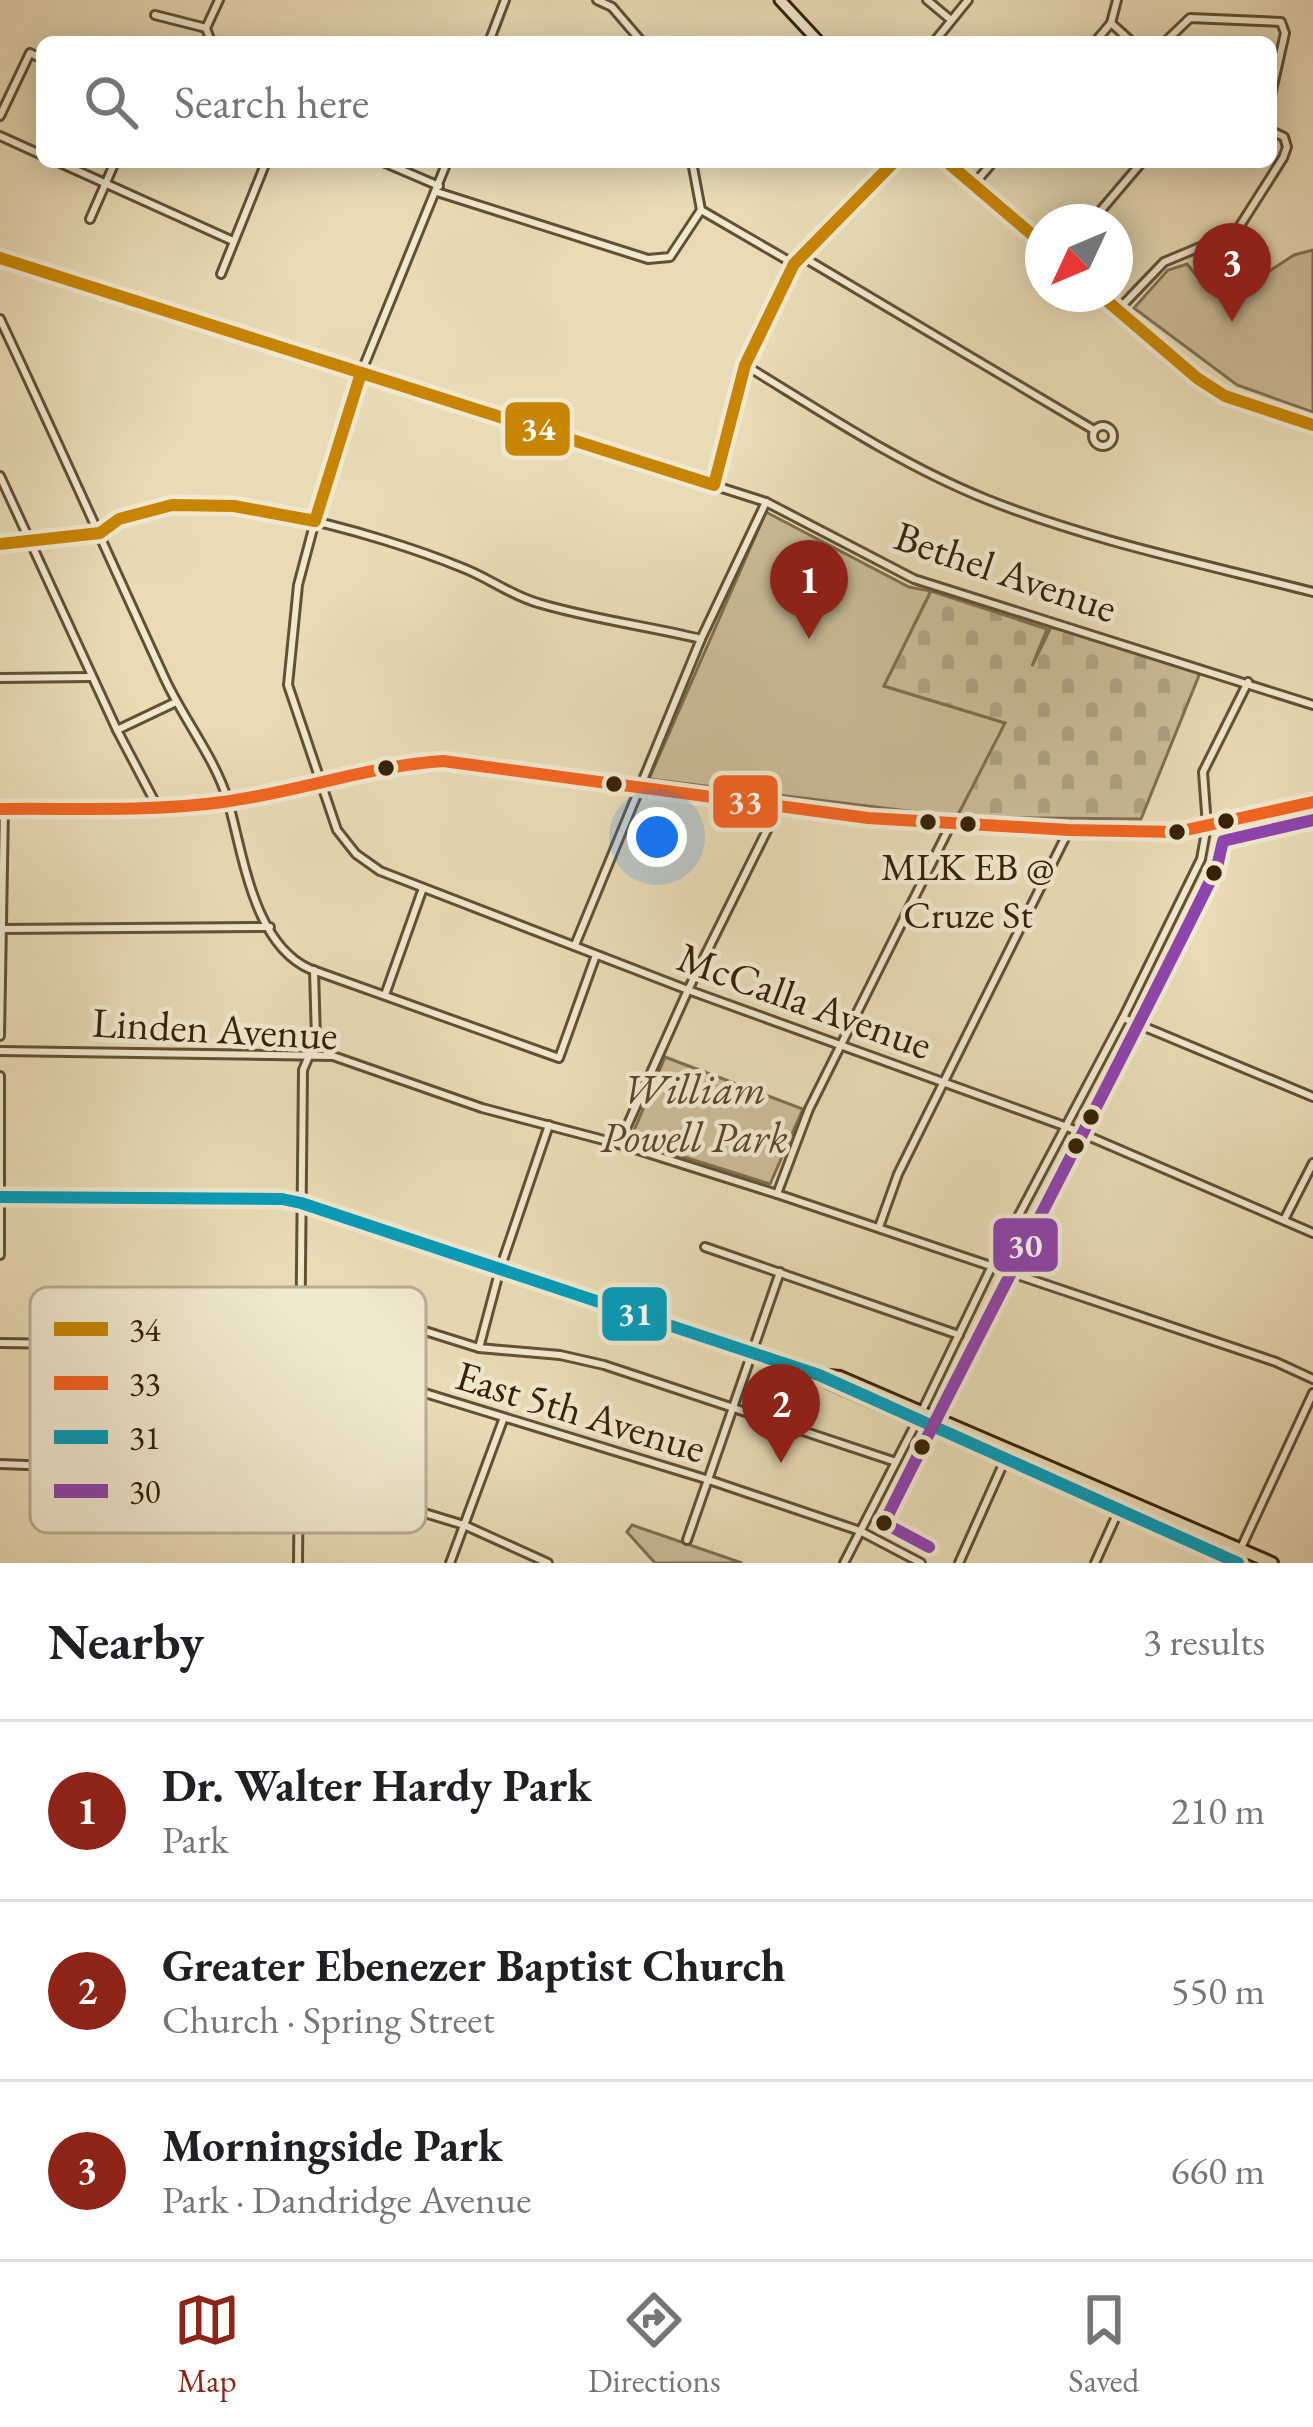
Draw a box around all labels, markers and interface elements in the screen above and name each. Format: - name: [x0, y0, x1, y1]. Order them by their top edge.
- search box: [36, 36, 1277, 168]
- icon: search: [78, 69, 144, 135]
- text: Search here: [174, 73, 369, 131]
- north arrow: [1025, 204, 1133, 312]
- pin: 3: [1193, 223, 1271, 322]
- line badge: 34: [503, 400, 572, 458]
- text: 34: [521, 407, 556, 450]
- street label: Bethel Avenue: [888, 508, 1124, 635]
- pin: 1: [770, 540, 848, 639]
- unlabelled marker: [375, 757, 397, 779]
- unlabelled marker: [603, 773, 625, 795]
- line badge: 33: [711, 773, 780, 830]
- text: 33: [728, 780, 762, 823]
- your location: [627, 807, 687, 867]
- unlabelled marker: [1215, 810, 1237, 832]
- unlabelled marker: [917, 811, 939, 833]
- marker: MLK EB @ Cruze St: [957, 813, 979, 835]
- unlabelled marker: [1166, 821, 1188, 843]
- place label: MLK EB @ Cruze St: [881, 841, 1055, 940]
- unlabelled marker: [1203, 862, 1225, 884]
- street label: McCalla Avenue: [670, 929, 939, 1072]
- street label: Linden Avenue: [91, 995, 339, 1062]
- park label: William Powell Park: [600, 1062, 788, 1165]
- unlabelled marker: [1080, 1106, 1102, 1128]
- unlabelled marker: [1065, 1135, 1087, 1157]
- line badge: 30: [991, 1216, 1060, 1274]
- text: 30: [1008, 1224, 1042, 1267]
- line badge: 31: [600, 1285, 669, 1343]
- legend: [30, 1287, 426, 1533]
- text: 31: [618, 1292, 652, 1335]
- text: 34: [129, 1308, 161, 1351]
- street label: East 5th Avenue: [449, 1347, 712, 1476]
- text: 33: [129, 1362, 161, 1405]
- pin: 2: [742, 1364, 820, 1463]
- text: 31: [129, 1416, 161, 1459]
- unlabelled marker: [911, 1436, 933, 1458]
- text: 30: [129, 1470, 161, 1513]
- unlabelled marker: [873, 1512, 895, 1534]
- text: Nearby: [48, 1608, 204, 1674]
- text: 3 results: [1143, 1616, 1265, 1667]
- text: Dr. Walter Hardy Park: [162, 1756, 592, 1814]
- text: 1: [77, 1785, 97, 1836]
- text: 210 m: [1171, 1785, 1265, 1836]
- text: Park: [162, 1814, 228, 1865]
- text: Greater Ebenezer Baptist Church: [162, 1936, 786, 1994]
- text: 2: [77, 1965, 97, 2016]
- text: 550 m: [1171, 1965, 1265, 2016]
- text: Church · Spring Street: [162, 1994, 495, 2045]
- text: Morningside Park: [162, 2116, 502, 2174]
- text: 3: [77, 2145, 97, 2196]
- text: 660 m: [1171, 2145, 1265, 2196]
- text: Park · Dandridge Avenue: [162, 2174, 531, 2225]
- tab: Map: [174, 2287, 240, 2402]
- tab: Directions: [588, 2287, 721, 2402]
- tab: Saved: [1068, 2287, 1139, 2402]

